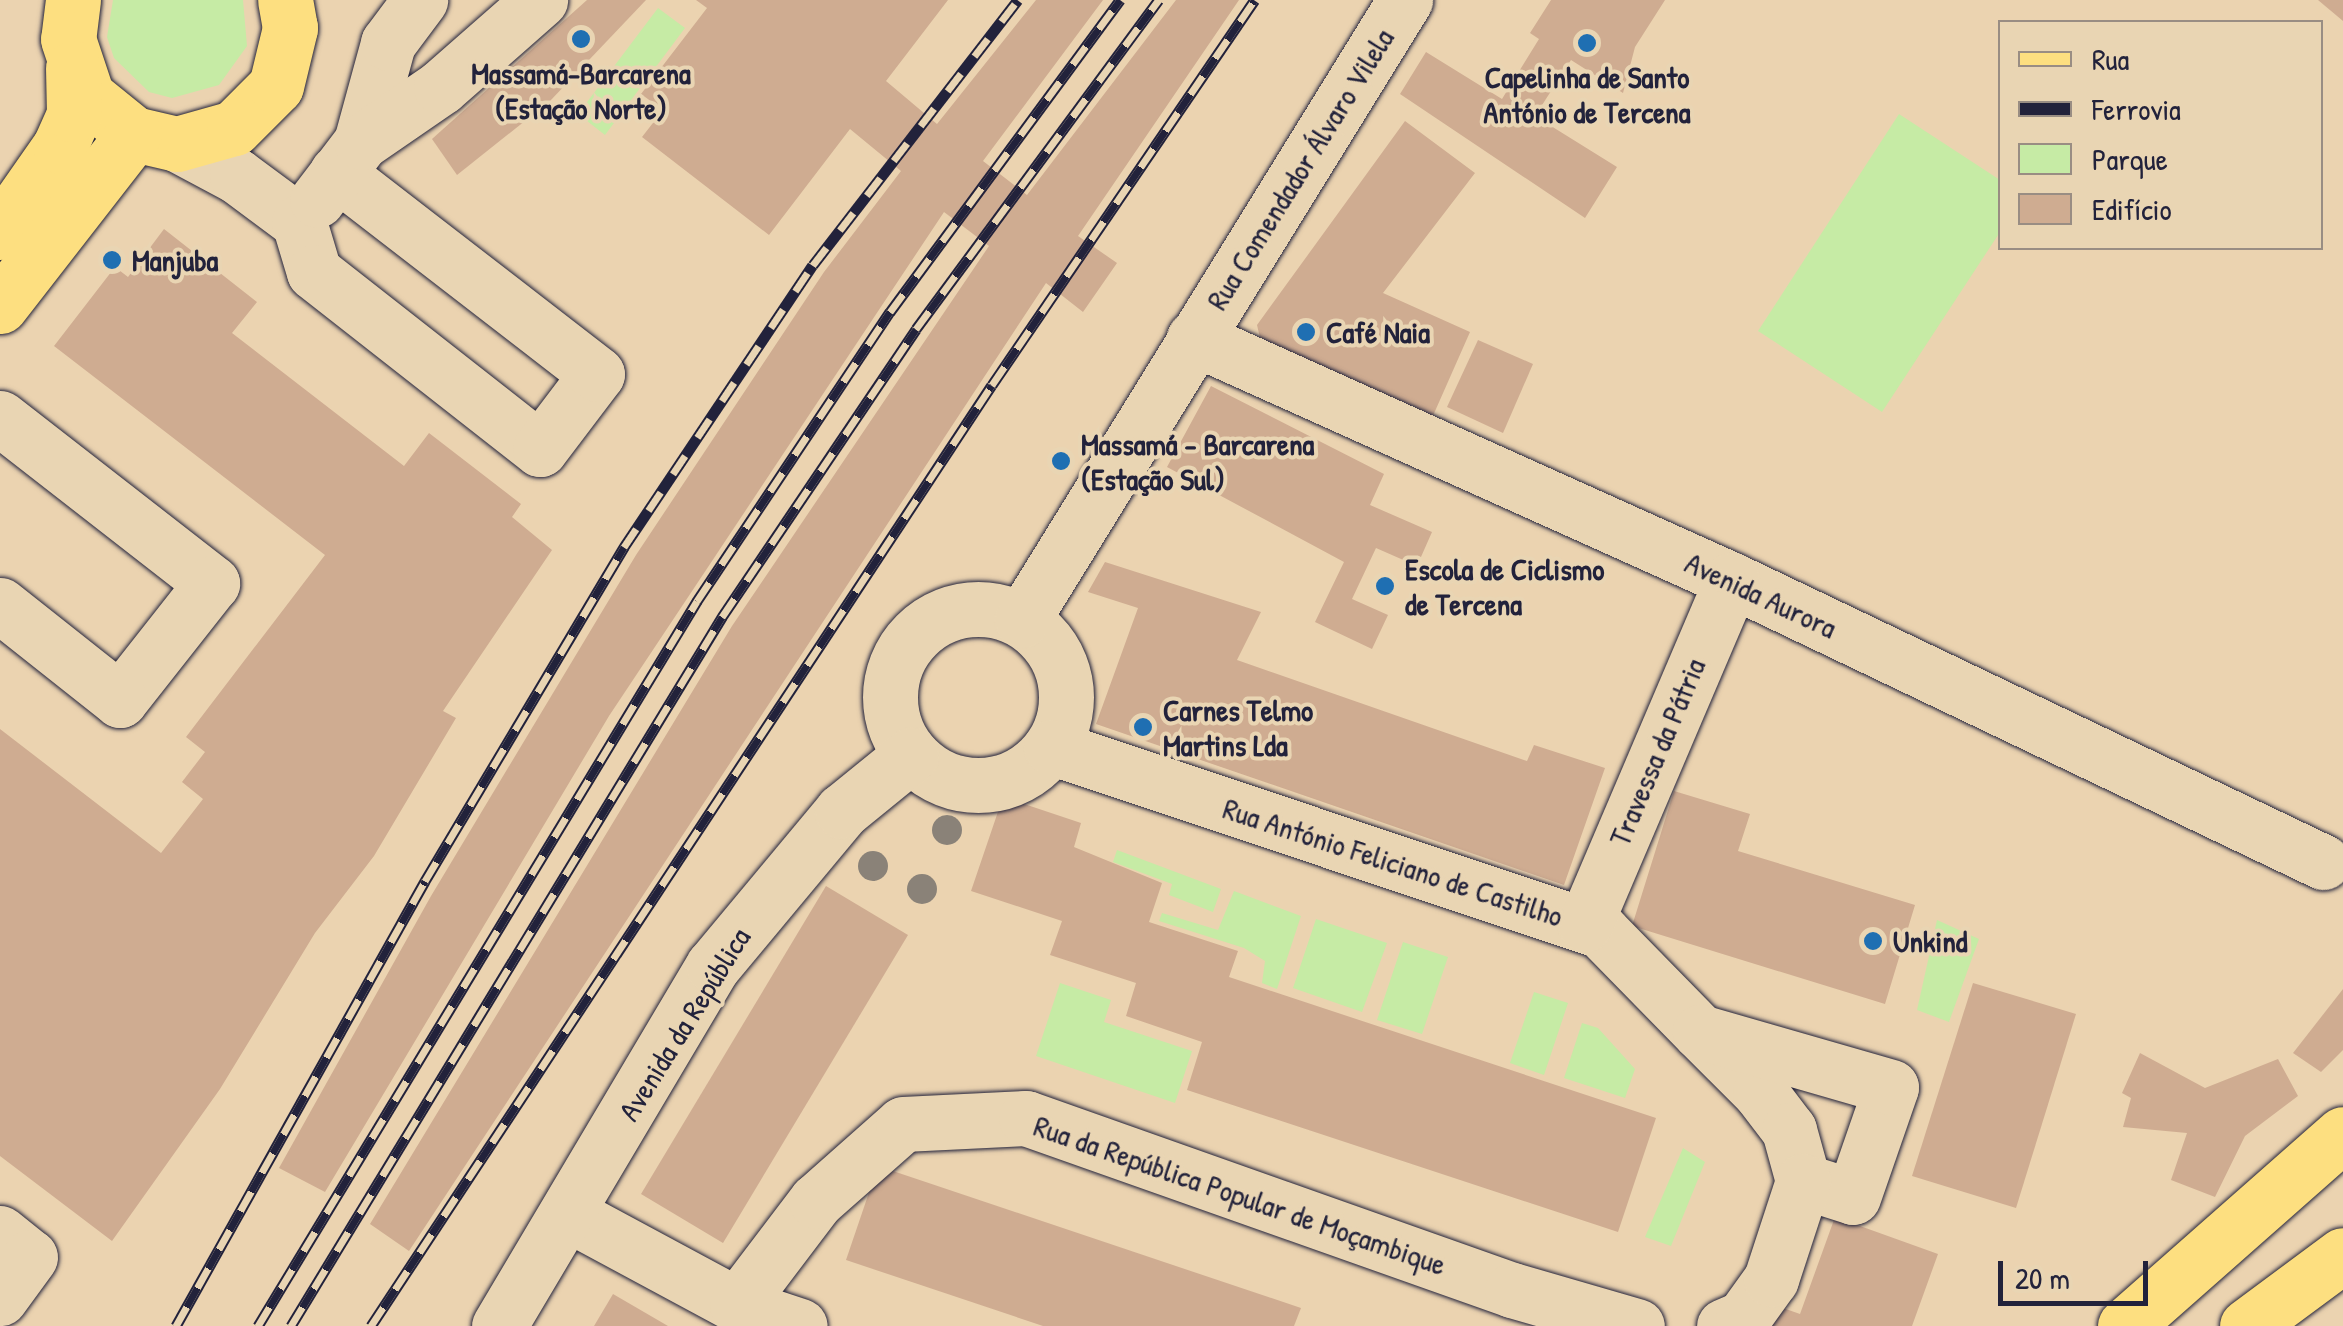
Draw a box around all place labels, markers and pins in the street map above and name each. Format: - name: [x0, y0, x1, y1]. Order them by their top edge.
- marker: Massamá-Barcarena (Estação Norte): [570, 28, 592, 50]
- marker: Capelinha de Santo António de Tercena: [1576, 32, 1598, 54]
- place label: Massamá-Barcarena (Estação Norte): [471, 55, 691, 126]
- place label: Capelinha de Santo António de Tercena: [1484, 59, 1690, 130]
- place label: Manjuba: [132, 242, 218, 278]
- marker: Manjuba: [101, 249, 123, 271]
- place label: Café Naia: [1326, 314, 1430, 350]
- marker: Café Naia: [1295, 321, 1317, 343]
- place label: Massamá - Barcarena (Estação Sul): [1081, 426, 1314, 496]
- marker: Massamá - Barcarena (Estação Sul): [1050, 450, 1072, 472]
- place label: Escola de Ciclismo de Tercena: [1405, 551, 1604, 622]
- marker: Escola de Ciclismo de Tercena: [1374, 575, 1396, 597]
- place label: Carnes Telmo Martins Lda: [1163, 692, 1313, 762]
- marker: Carnes Telmo Martins Lda: [1132, 716, 1154, 738]
- place label: Unkind: [1893, 923, 1967, 959]
- marker: Unkind: [1862, 930, 1884, 952]

